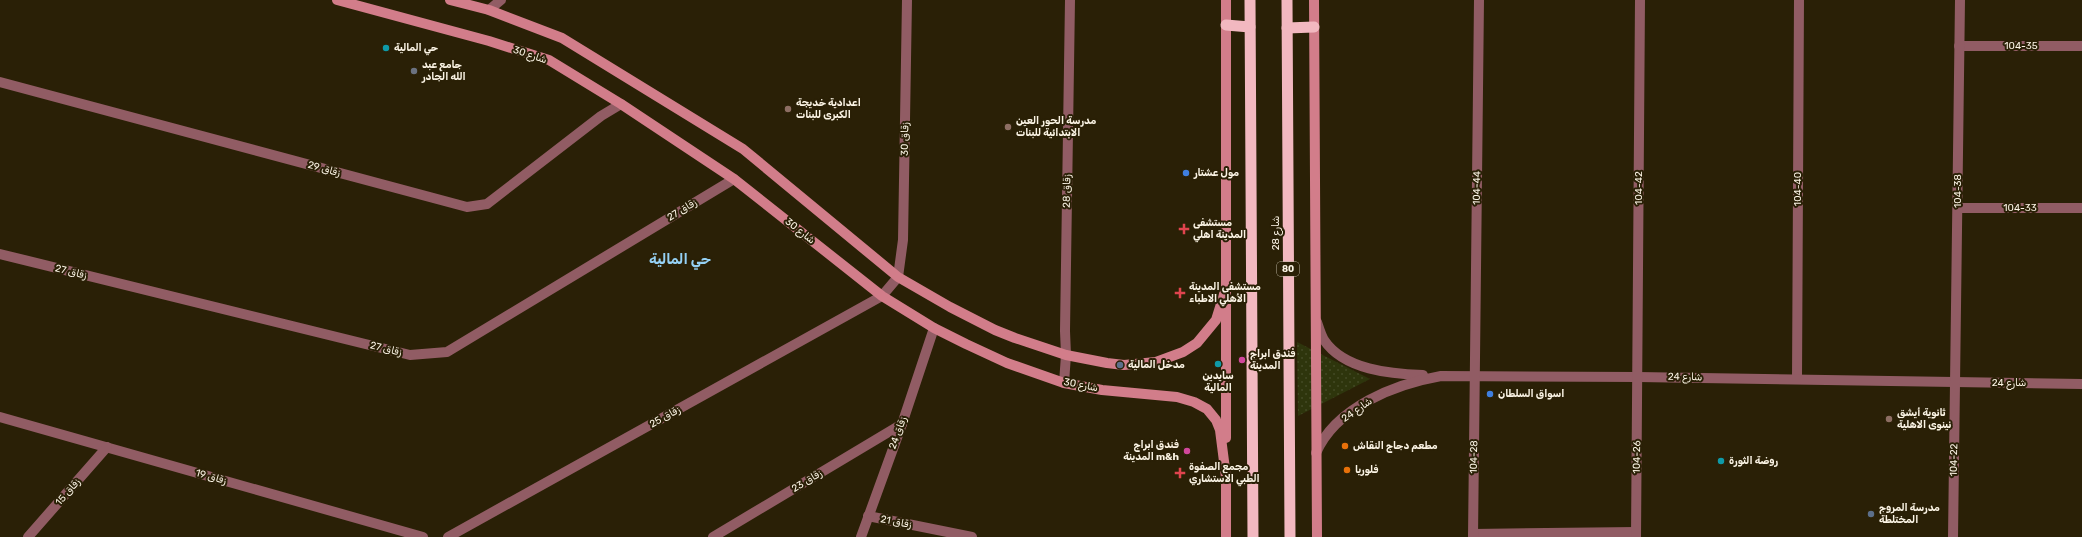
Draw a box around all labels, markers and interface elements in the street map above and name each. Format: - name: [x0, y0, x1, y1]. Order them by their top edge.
- street label: 104-35: [2004, 40, 2038, 52]
- place label: حي المالية: [394, 42, 438, 56]
- marker: حي المالية: [381, 43, 391, 53]
- street label: شارع 30: [511, 44, 548, 67]
- place label: جامع عبد الله الجادر: [421, 59, 466, 83]
- marker: جامع عبد الله الجادر: [409, 66, 419, 76]
- place label: اعدادية خديجة الكبرى للبنات: [796, 97, 861, 121]
- marker: اعدادية خديجة الكبرى للبنات: [783, 104, 793, 114]
- place label: مدرسة الحور العين الابتدائية للبنات: [1016, 115, 1096, 139]
- street label: زقاق 30: [899, 122, 911, 156]
- marker: مدرسة الحور العين الابتدائية للبنات: [1003, 122, 1013, 132]
- street label: زقاق 29: [306, 159, 342, 179]
- place label: مول عشتار: [1193, 167, 1239, 179]
- marker: مول عشتار: [1181, 168, 1191, 178]
- street label: 104-44: [1471, 171, 1483, 205]
- street label: 104-42: [1633, 171, 1645, 205]
- street label: 104-40: [1792, 172, 1804, 206]
- street label: زقاق 28: [1061, 174, 1073, 208]
- street label: 104-38: [1952, 174, 1964, 208]
- street label: زقاق 27: [665, 196, 699, 224]
- street label: 104-33: [2003, 202, 2037, 214]
- street label: شارع 30: [782, 215, 817, 247]
- street label: شارع 28: [1270, 216, 1283, 250]
- place label: مستشفى المدينة اهلي: [1193, 217, 1246, 243]
- marker: مستشفى المدينة اهلي: [1178, 223, 1190, 235]
- district label: حي المالية: [649, 251, 711, 270]
- street label: زقاق 27: [54, 262, 88, 282]
- road number: 80: [1277, 262, 1299, 276]
- place label: مستشفى المدينة الأهلي الاطباء: [1189, 281, 1261, 307]
- marker: مستشفى المدينة الأهلي الاطباء: [1174, 287, 1186, 299]
- street label: زقاق 27: [369, 339, 403, 359]
- place label: فندق ابراج المدينة: [1250, 348, 1296, 372]
- marker: فندق ابراج المدينة: [1237, 355, 1247, 365]
- place label: مدخل المالية: [1128, 359, 1185, 371]
- marker: سايدين المالية: [1213, 359, 1223, 369]
- marker: مدخل المالية: [1115, 360, 1125, 370]
- place label: سايدين المالية: [1202, 370, 1234, 394]
- street label: شارع 24: [1668, 371, 1702, 384]
- street label: شارع 30: [1063, 376, 1099, 395]
- street label: شارع 24: [1992, 377, 2026, 390]
- place label: اسواق السلطان: [1498, 388, 1564, 400]
- marker: اسواق السلطان: [1485, 389, 1495, 399]
- street label: شارع 24: [1339, 395, 1375, 426]
- street label: زقاق 25: [648, 404, 682, 430]
- place label: ثانوية أيشق نينوى الاهلية: [1897, 407, 1952, 431]
- marker: ثانوية أيشق نينوى الاهلية: [1884, 414, 1894, 424]
- street label: زقاق 24: [887, 415, 909, 451]
- place label: فندق ابراج المدينة m&h: [1123, 439, 1179, 463]
- place label: مطعم دجاج النقاش: [1353, 440, 1438, 453]
- street label: 104-28: [1468, 440, 1480, 474]
- street label: 104-26: [1631, 440, 1643, 474]
- marker: مطعم دجاج النقاش: [1340, 441, 1350, 451]
- street label: 104-22: [1948, 443, 1960, 477]
- marker: فندق ابراج المدينة m&h: [1182, 446, 1192, 456]
- place label: روضة الثورة: [1729, 455, 1779, 467]
- marker: روضة الثورة: [1716, 456, 1726, 466]
- place label: مجمع الصفوة الطبي الاستشاري: [1189, 461, 1260, 487]
- place label: فلوريا: [1355, 464, 1379, 476]
- marker: فلوريا: [1342, 465, 1352, 475]
- street label: زقاق 19: [194, 467, 228, 487]
- street label: زقاق 23: [790, 467, 824, 495]
- marker: مجمع الصفوة الطبي الاستشاري: [1174, 467, 1186, 479]
- street label: زقاق 15: [53, 476, 83, 508]
- place label: مدرسة المروج المختلطة: [1879, 502, 1940, 526]
- marker: مدرسة المروج المختلطة: [1866, 509, 1876, 519]
- street label: زقاق 21: [879, 513, 913, 531]

